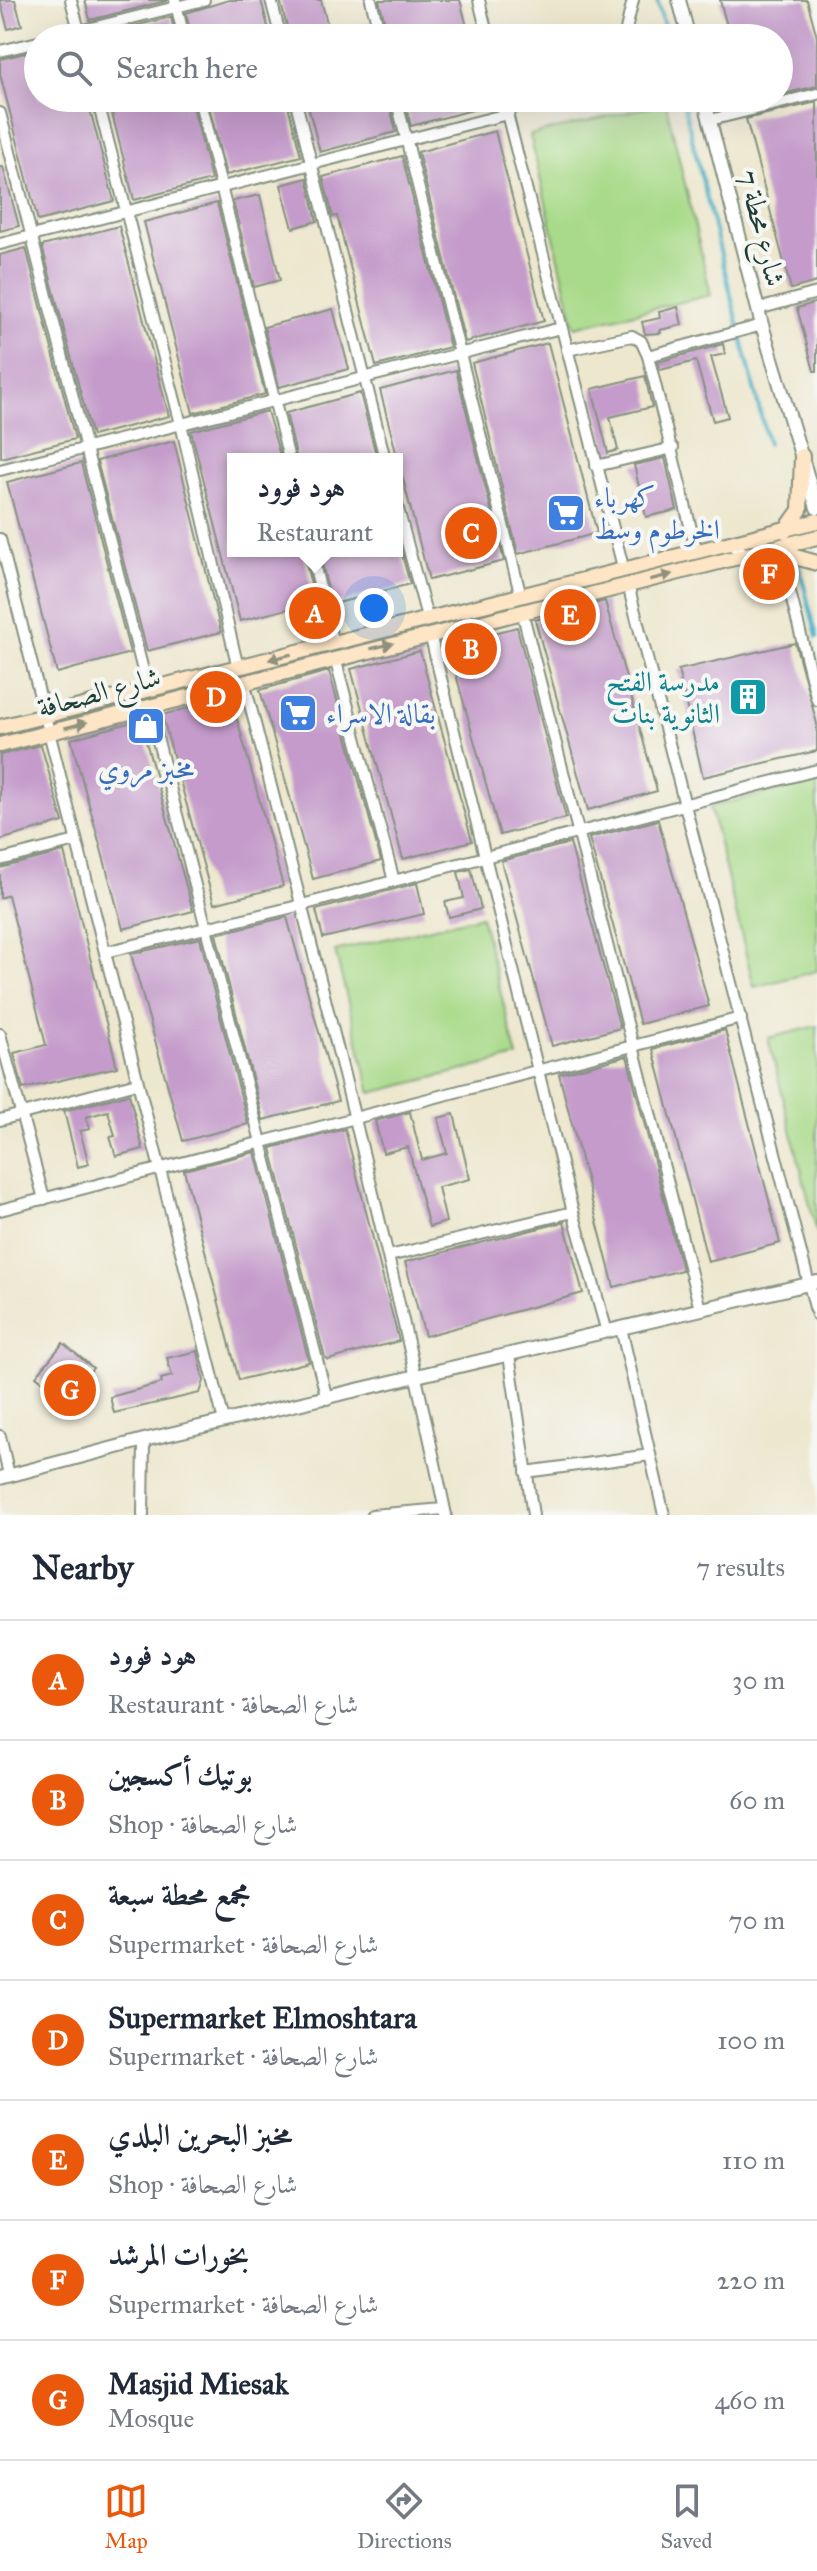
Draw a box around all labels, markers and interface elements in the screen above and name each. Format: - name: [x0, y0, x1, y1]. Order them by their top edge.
- search box: [24, 24, 793, 112]
- icon: search: [52, 46, 96, 90]
- text: Search here: [116, 50, 258, 86]
- street label: شارع محطة 7: [725, 166, 793, 291]
- popup: [227, 453, 403, 557]
- text: هود فوود: [257, 469, 345, 505]
- place label: كهرباء الخرطوم وسط: [594, 480, 720, 554]
- supermarket icon: كهرباء الخرطوم وسط: [545, 492, 587, 534]
- pin: C: [445, 503, 497, 563]
- text: Restaurant: [257, 516, 373, 548]
- pin: F: [743, 544, 795, 604]
- one-way arrow: [649, 571, 674, 583]
- pin: A: [289, 583, 341, 643]
- pin: E: [544, 585, 596, 645]
- your location: [354, 588, 394, 628]
- pin: B: [445, 619, 497, 679]
- one-way arrow: [369, 640, 394, 652]
- one-way arrow: [267, 652, 292, 664]
- street label: شارع الصحافة: [34, 659, 166, 731]
- place label: مدرسة الفتح الثانوية بنات: [606, 664, 720, 731]
- pin: D: [190, 667, 242, 727]
- building icon: مدرسة الفتح الثانوية بنات: [727, 676, 769, 718]
- supermarket icon: بقالة الاسراء: [277, 692, 319, 734]
- place label: بقالة الاسراء: [326, 696, 436, 732]
- shop icon: مخبز مروي: [125, 705, 167, 747]
- one-way arrow: [63, 719, 88, 731]
- place label: مخبز مروي: [98, 751, 194, 791]
- pin: G: [44, 1360, 96, 1420]
- text: Nearby: [32, 1547, 134, 1588]
- text: 7 results: [696, 1551, 785, 1583]
- text: هود فوود: [108, 1637, 197, 1673]
- text: A: [49, 1664, 67, 1696]
- text: 30 m: [732, 1664, 785, 1696]
- text: Restaurant · شارع الصحافة: [108, 1688, 358, 1720]
- text: بوتيك أكسجين: [108, 1757, 252, 1793]
- text: B: [49, 1784, 67, 1816]
- text: 60 m: [729, 1784, 785, 1816]
- text: Shop · شارع الصحافة: [108, 1808, 298, 1840]
- text: مجمع محطة سبعة: [108, 1877, 250, 1913]
- text: C: [49, 1904, 67, 1936]
- text: 70 m: [729, 1904, 785, 1936]
- text: Supermarket · شارع الصحافة: [108, 1928, 379, 1960]
- text: Supermarket Elmoshtara: [108, 2000, 417, 2036]
- text: D: [48, 2024, 68, 2056]
- text: 100 m: [717, 2024, 785, 2056]
- text: Supermarket · شارع الصحافة: [108, 2040, 379, 2072]
- text: مخبز البحرين البلدي: [108, 2117, 292, 2153]
- text: E: [49, 2144, 67, 2176]
- text: 110 m: [722, 2144, 785, 2176]
- text: Shop · شارع الصحافة: [108, 2168, 298, 2200]
- text: بخورات المرشد: [108, 2237, 249, 2273]
- text: F: [50, 2264, 67, 2296]
- text: 220 m: [717, 2264, 785, 2296]
- text: Supermarket · شارع الصحافة: [108, 2288, 379, 2320]
- text: Masjid Miesak: [108, 2366, 289, 2402]
- text: G: [48, 2384, 68, 2416]
- text: 460 m: [715, 2384, 785, 2416]
- text: Mosque: [108, 2402, 194, 2434]
- tab: Map: [104, 2479, 148, 2554]
- tab: Directions: [357, 2479, 452, 2554]
- tab: Saved: [660, 2479, 713, 2554]

